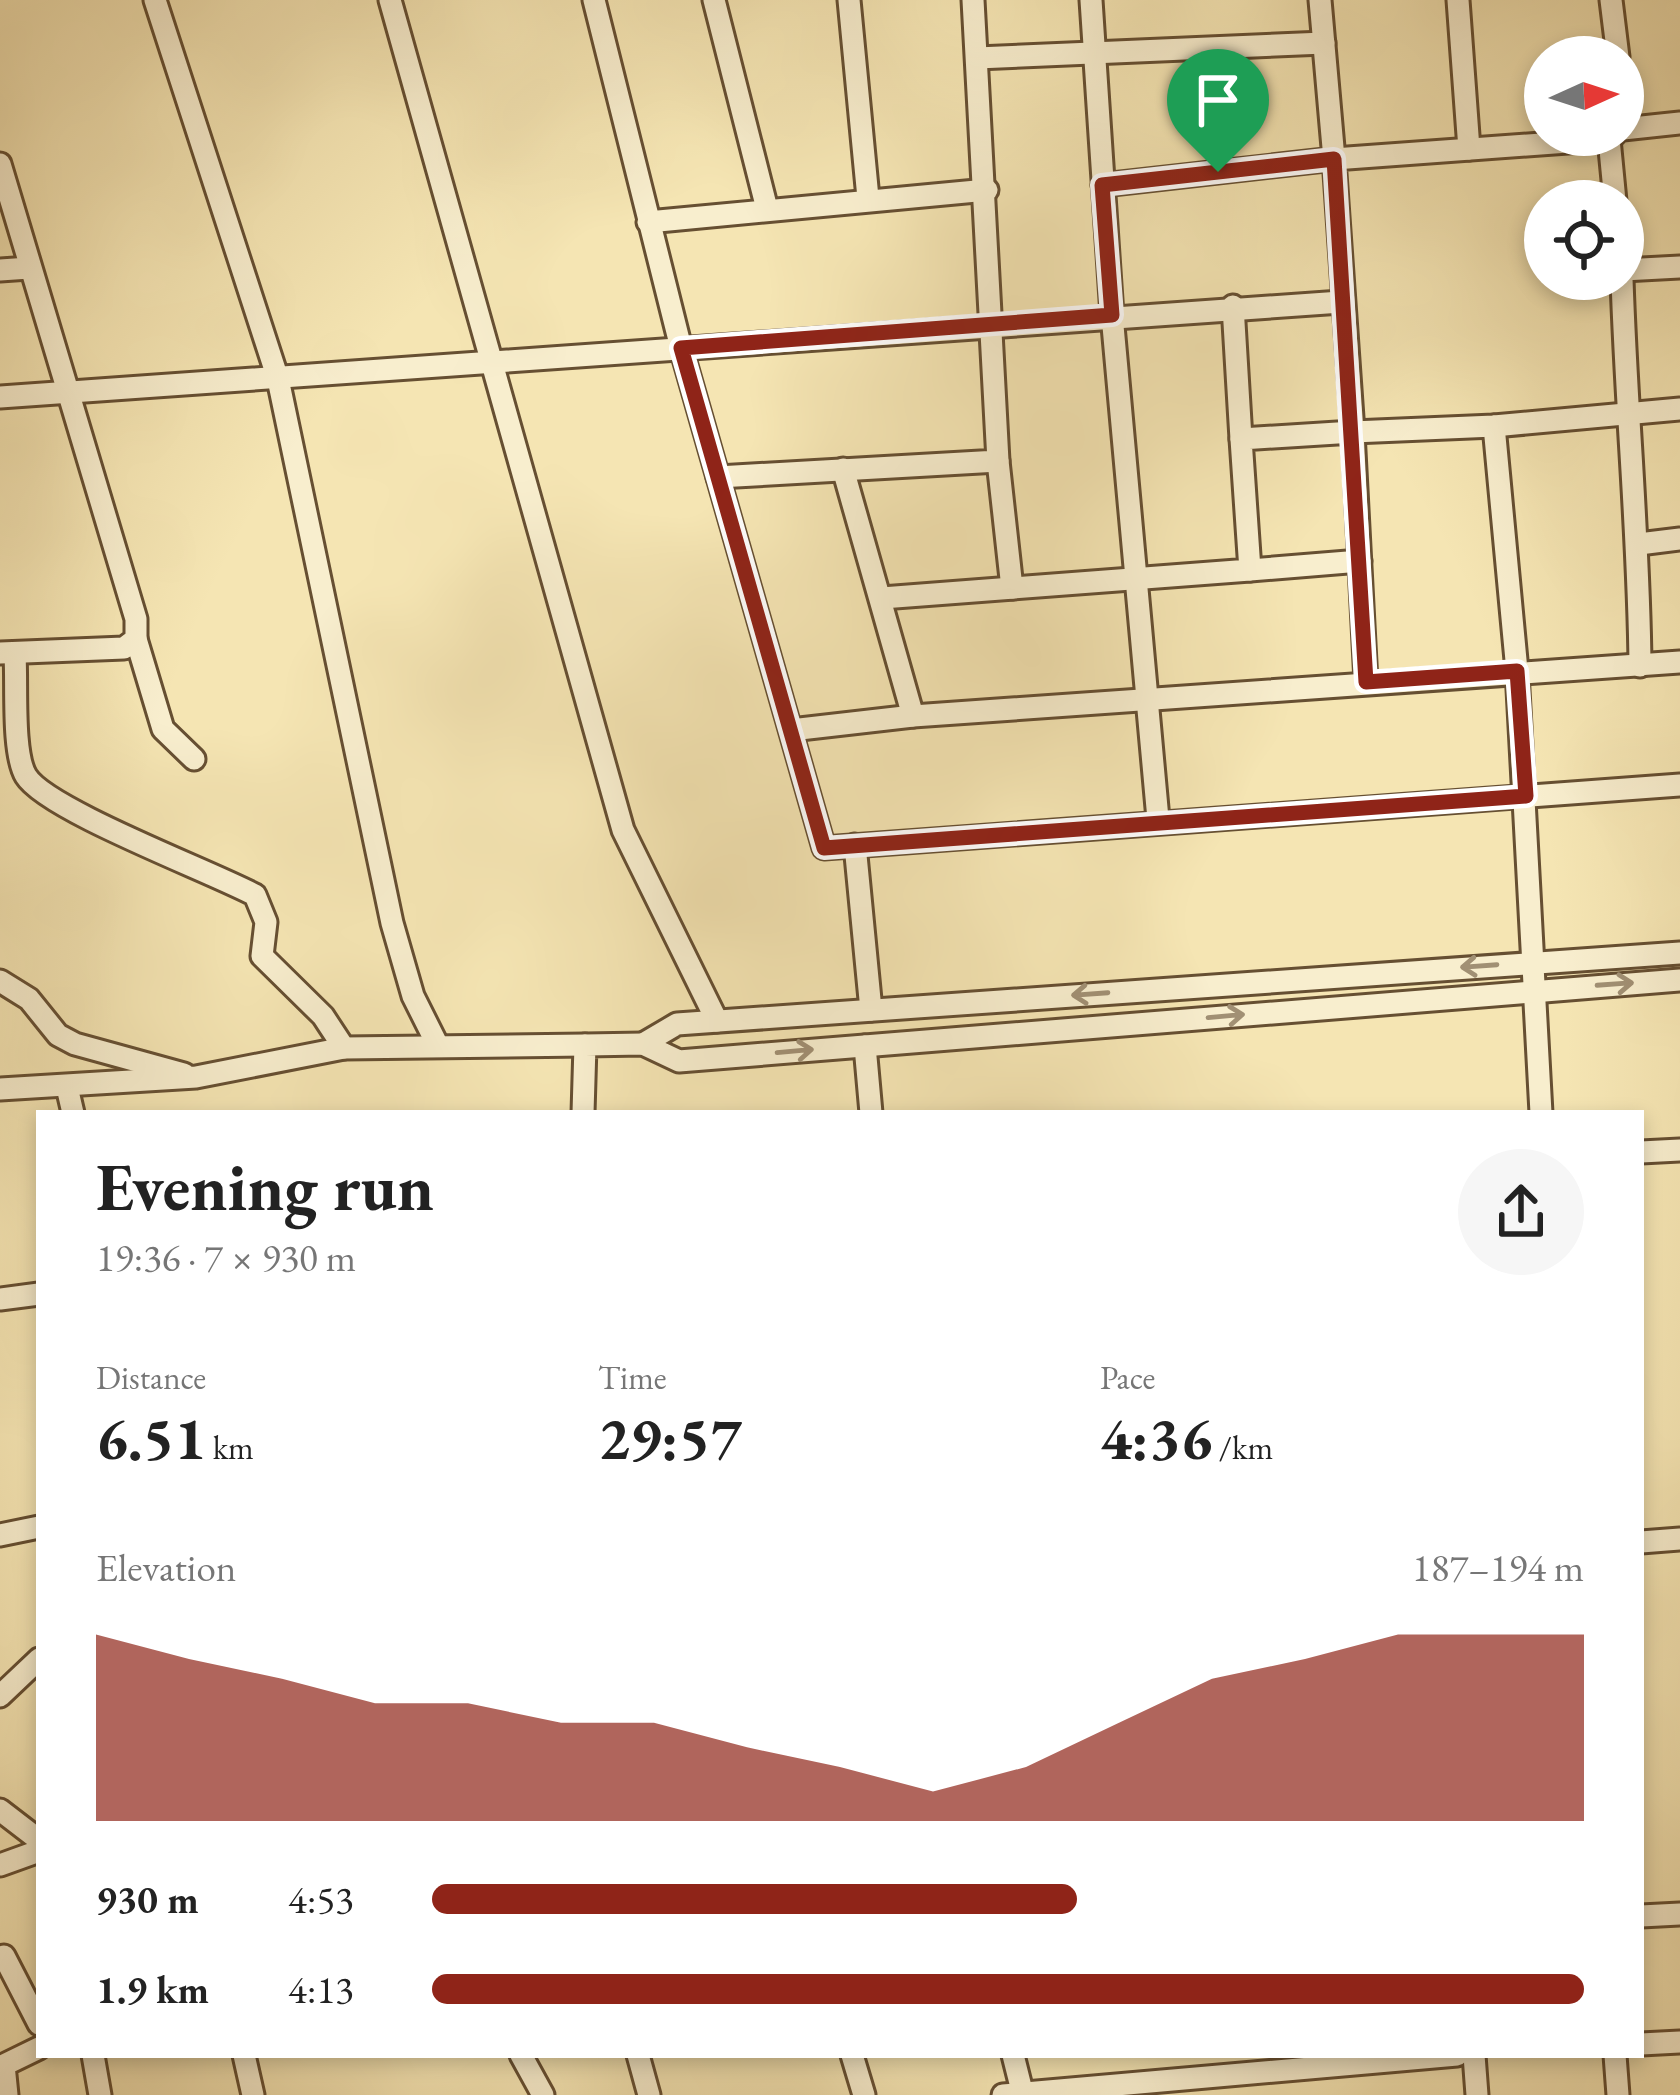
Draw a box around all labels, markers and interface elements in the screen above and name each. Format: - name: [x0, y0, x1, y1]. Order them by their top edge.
- north arrow: [1524, 36, 1644, 156]
- map controls: [1524, 36, 1644, 300]
- pin: [1167, 49, 1269, 172]
- icon: arrive: [1185, 67, 1251, 133]
- button: locate: [1524, 180, 1644, 300]
- one-way arrow: [1460, 955, 1499, 978]
- one-way arrow: [1595, 973, 1634, 996]
- one-way arrow: [1071, 983, 1110, 1006]
- one-way arrow: [1206, 1004, 1245, 1027]
- one-way arrow: [775, 1040, 814, 1063]
- text: Evening run: [96, 1144, 434, 1230]
- button: share: [1458, 1149, 1584, 1275]
- text: 19:36 · 7 × 930 m: [96, 1232, 356, 1283]
- text: Distance: [96, 1356, 206, 1399]
- text: Time: [598, 1356, 667, 1399]
- text: Pace: [1100, 1356, 1155, 1399]
- text: 6.51: [96, 1399, 206, 1477]
- text: 29:57: [598, 1399, 742, 1477]
- text: 4:36: [1100, 1399, 1212, 1477]
- text: km: [206, 1426, 254, 1469]
- text: /km: [1212, 1426, 1273, 1469]
- text: Elevation: [96, 1542, 236, 1593]
- text: 187–194 m: [1412, 1542, 1584, 1593]
- text: 930 m: [96, 1874, 199, 1925]
- text: 4:53: [288, 1874, 354, 1925]
- text: 1.9 km: [96, 1964, 209, 2015]
- text: 4:13: [288, 1964, 354, 2015]

